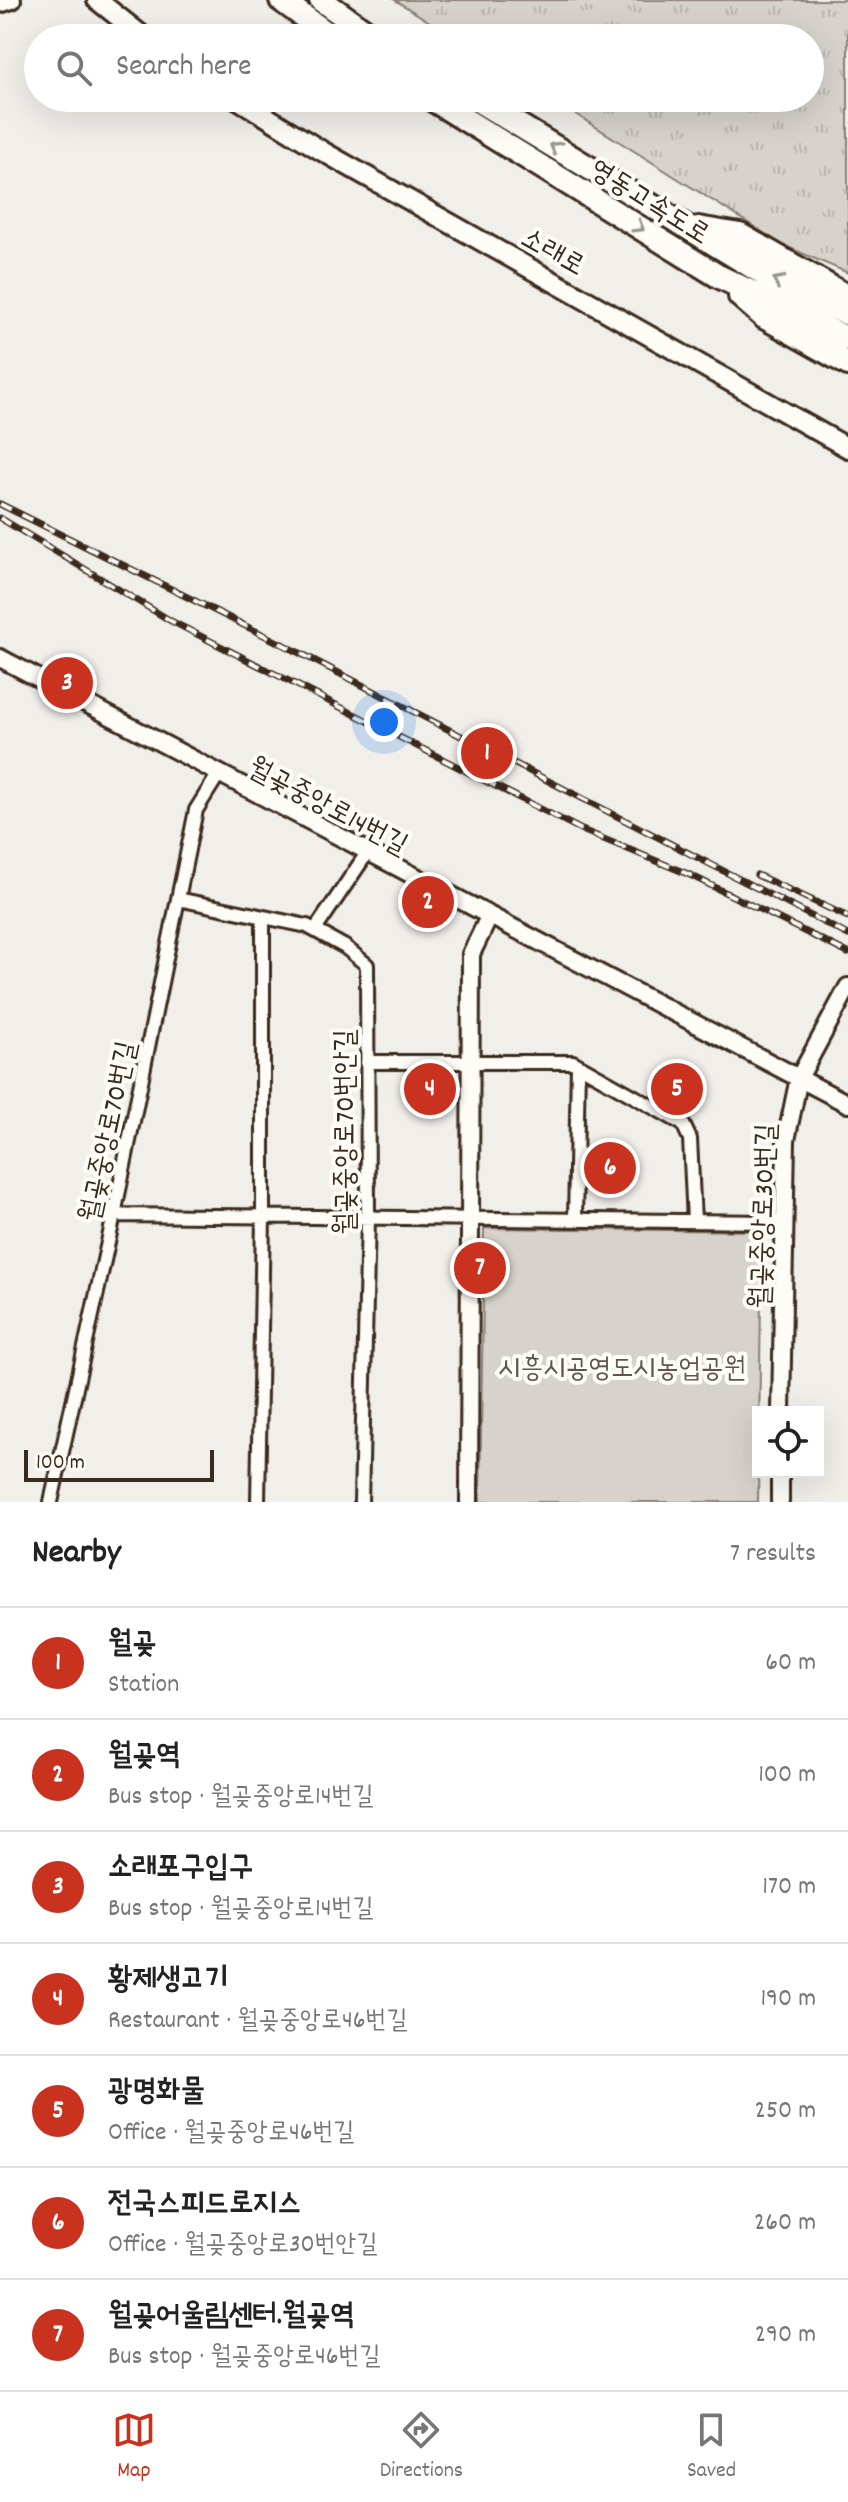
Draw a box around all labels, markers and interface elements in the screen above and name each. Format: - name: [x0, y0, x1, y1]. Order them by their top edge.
- search box: [24, 24, 824, 112]
- icon: search: [52, 46, 96, 90]
- text: Search here: [116, 47, 252, 90]
- one-way arrow: [549, 141, 564, 157]
- street label: 영동고속도로: [580, 151, 716, 257]
- one-way arrow: [630, 218, 645, 233]
- street label: 소래로: [512, 220, 591, 288]
- one-way arrow: [771, 275, 786, 290]
- pin: 3: [41, 653, 93, 713]
- your location: [364, 702, 404, 742]
- pin: 1: [461, 723, 513, 783]
- street label: 월곶중앙로14번길: [240, 750, 414, 867]
- pin: 2: [402, 872, 454, 932]
- street label: 월곶중앙로70번안길: [328, 1029, 368, 1235]
- street label: 월곶중앙로70번길: [72, 1038, 150, 1226]
- pin: 4: [404, 1059, 456, 1119]
- pin: 5: [651, 1059, 703, 1119]
- street label: 월곶중앙로30번길: [743, 1123, 789, 1310]
- pin: 6: [584, 1138, 636, 1198]
- pin: 7: [454, 1238, 506, 1298]
- park label: 시흥시공영도시농업공원: [498, 1351, 746, 1391]
- map controls: [752, 1406, 824, 1478]
- button: locate: [752, 1406, 824, 1478]
- scale bar: [24, 1446, 214, 1482]
- text: 100 m: [36, 1448, 85, 1479]
- text: Nearby: [32, 1530, 121, 1579]
- text: 7 results: [730, 1536, 816, 1573]
- text: 월곶: [108, 1624, 156, 1667]
- text: 1: [55, 1645, 61, 1682]
- text: 60 m: [765, 1645, 816, 1682]
- text: Station: [108, 1667, 179, 1704]
- text: 월곶역: [108, 1736, 180, 1779]
- text: 2: [52, 1757, 64, 1794]
- text: 100 m: [758, 1757, 816, 1794]
- text: Bus stop · 월곶중앙로14번길: [108, 1779, 373, 1816]
- text: 소래포구입구: [108, 1848, 253, 1891]
- text: 3: [52, 1869, 64, 1906]
- text: 170 m: [762, 1869, 816, 1906]
- text: Bus stop · 월곶중앙로14번길: [108, 1891, 373, 1928]
- text: 황제생고기: [108, 1960, 229, 2003]
- text: 4: [53, 1981, 63, 2018]
- text: 190 m: [760, 1981, 816, 2018]
- text: Restaurant · 월곶중앙로46번길: [108, 2003, 407, 2040]
- text: 광명화물: [108, 2072, 205, 2115]
- text: 5: [52, 2093, 64, 2130]
- text: 250 m: [755, 2093, 816, 2130]
- text: Office · 월곶중앙로46번길: [108, 2115, 354, 2152]
- text: 전국스피드로지스: [108, 2184, 301, 2227]
- text: 6: [52, 2205, 64, 2242]
- text: 260 m: [754, 2205, 816, 2242]
- text: Office · 월곶중앙로30번안길: [108, 2227, 377, 2264]
- text: 월곶어울림센터.월곶역: [108, 2296, 354, 2339]
- text: 7: [53, 2317, 63, 2354]
- text: 290 m: [755, 2317, 816, 2354]
- text: Bus stop · 월곶중앙로46번길: [108, 2339, 380, 2376]
- tab: Map: [112, 2408, 156, 2487]
- tab: Directions: [380, 2408, 463, 2487]
- tab: Saved: [687, 2408, 736, 2487]

